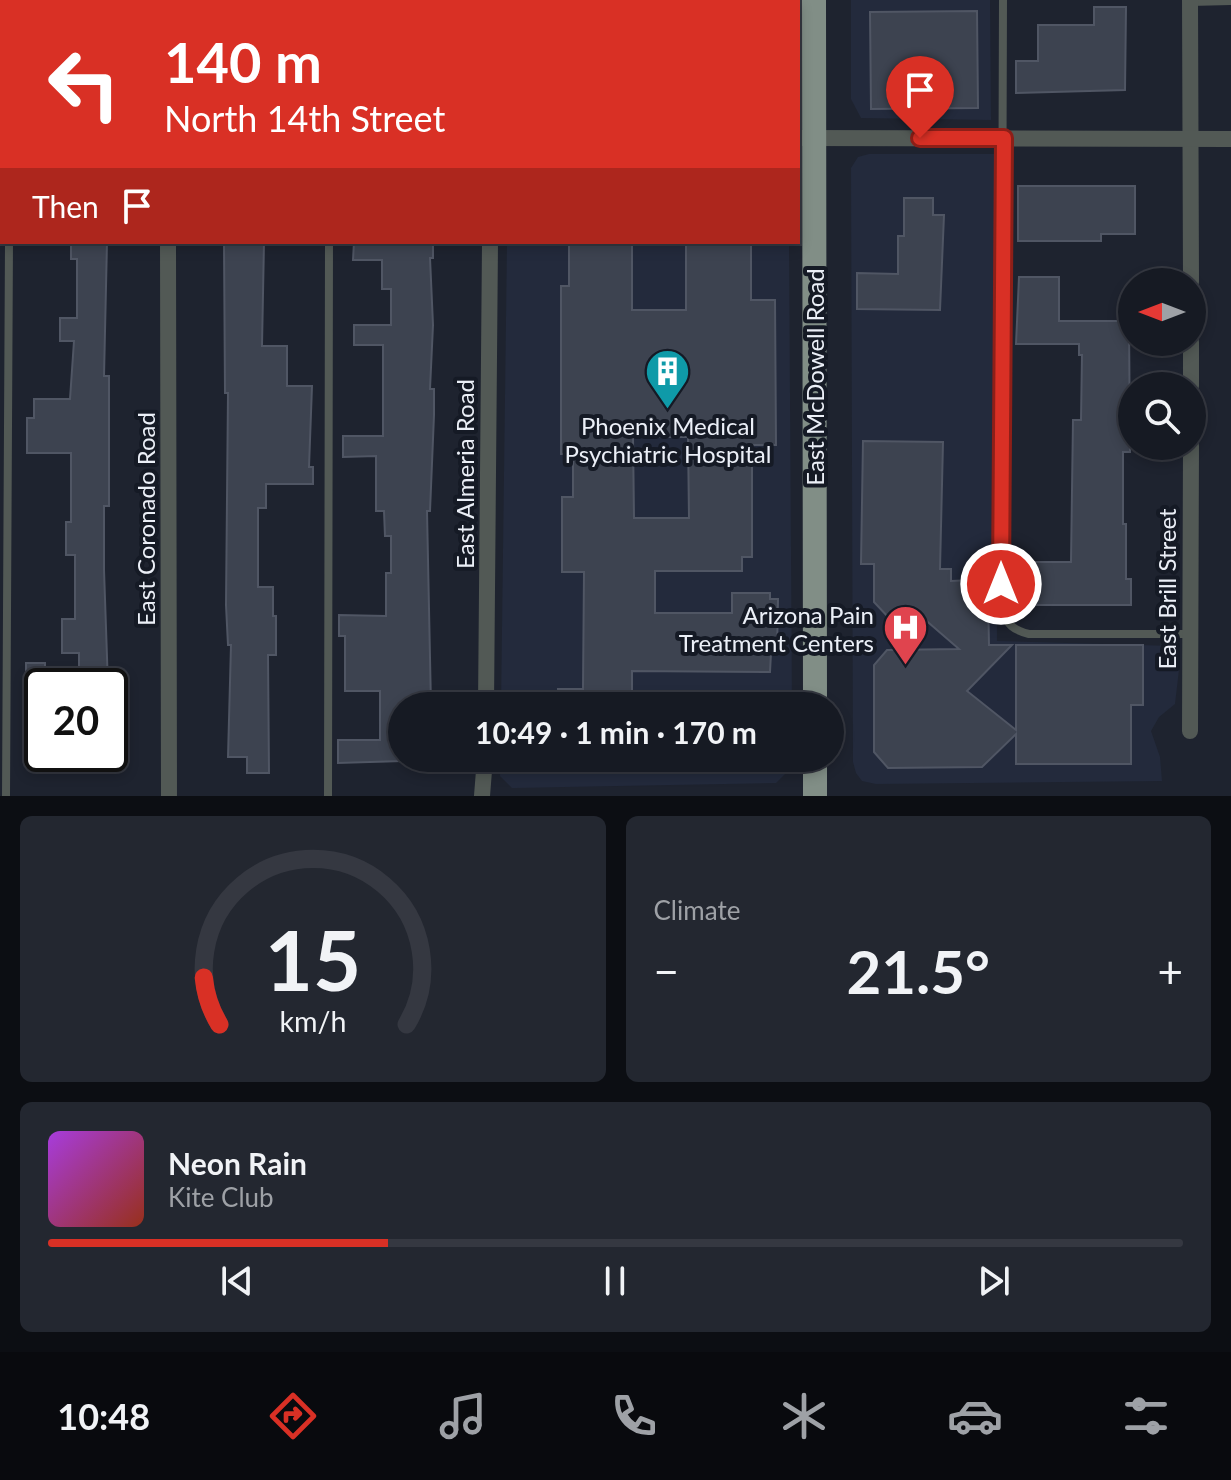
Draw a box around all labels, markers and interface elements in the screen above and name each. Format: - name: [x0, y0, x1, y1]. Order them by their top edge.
- text: 140 m: [164, 28, 322, 95]
- icon: left: [32, 32, 136, 136]
- pin: [886, 56, 954, 138]
- icon: arrive: [898, 68, 942, 112]
- text: North 14th Street: [164, 96, 445, 140]
- icon: arrive: [115, 184, 159, 228]
- text: Then: [32, 188, 99, 224]
- street label: East McDowell Road: [800, 268, 829, 486]
- north arrow: [1118, 268, 1206, 356]
- map controls: [1118, 268, 1206, 460]
- building icon: Phoenix Medical Psychiatric Hospital: [644, 347, 692, 410]
- button: search: [1118, 372, 1206, 460]
- street label: East Almeria Road: [450, 379, 479, 569]
- place label: Phoenix Medical Psychiatric Hospital: [565, 411, 771, 468]
- street label: East Coronado Road: [131, 412, 160, 626]
- street label: East Brill Street: [1152, 508, 1181, 670]
- position arrow: [959, 542, 1043, 626]
- place label: Arizona Pain Treatment Centers: [679, 600, 874, 657]
- hospital icon: Arizona Pain Treatment Centers: [881, 604, 929, 667]
- speed limit sign: 20: [24, 668, 128, 772]
- text: 10:49 · 1 min · 170 m: [475, 714, 757, 750]
- text: Climate: [654, 894, 740, 926]
- text: 15: [265, 909, 361, 1009]
- text: 21.5°: [846, 935, 990, 1007]
- text: −: [654, 945, 679, 997]
- text: +: [1157, 945, 1183, 997]
- text: km/h: [279, 1004, 346, 1038]
- text: Neon Rain: [168, 1145, 307, 1181]
- text: Kite Club: [168, 1181, 274, 1213]
- icon: previous: [215, 1259, 259, 1303]
- icon: pause: [593, 1259, 637, 1303]
- icon: next: [972, 1259, 1016, 1303]
- icon: directions: [265, 1388, 321, 1444]
- icon: music: [435, 1388, 491, 1444]
- icon: phone: [606, 1388, 662, 1444]
- icon: climate: [776, 1388, 832, 1444]
- icon: car: [947, 1388, 1003, 1444]
- icon: filters: [1118, 1388, 1174, 1444]
- text: 10:48: [57, 1394, 150, 1438]

